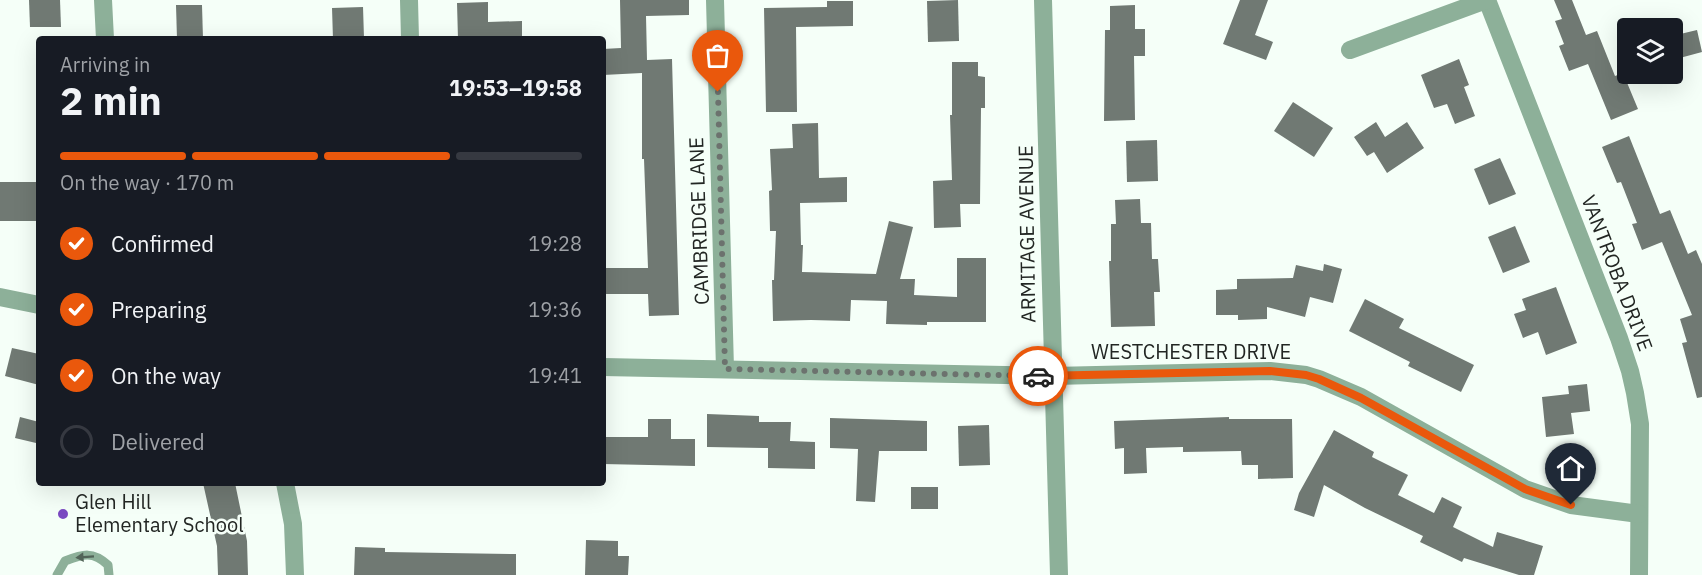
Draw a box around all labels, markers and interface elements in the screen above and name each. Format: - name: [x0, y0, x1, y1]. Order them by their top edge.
- map controls: [1617, 18, 1683, 84]
- button: layers: [1617, 18, 1683, 84]
- pin: [692, 30, 743, 92]
- icon: bag: [701, 39, 734, 72]
- text: Arriving in: [60, 51, 150, 78]
- text: 19:53–19:58: [449, 73, 582, 102]
- text: 2 min: [60, 75, 162, 126]
- street label: CAMBRIDGE LANE: [682, 137, 715, 305]
- street label: ARMITAGE AVENUE: [1011, 145, 1042, 323]
- text: On the way · 170 m: [60, 169, 234, 196]
- street label: VANTROBA DRIVE: [1575, 191, 1660, 355]
- icon: check: [60, 227, 93, 260]
- text: Confirmed: [111, 229, 214, 258]
- text: 19:28: [528, 230, 582, 257]
- icon: check: [60, 293, 93, 326]
- text: Preparing: [111, 295, 206, 324]
- text: 19:36: [528, 296, 582, 323]
- street label: WESTCHESTER DRIVE: [1091, 338, 1291, 365]
- courier: [1008, 346, 1068, 406]
- icon: check: [60, 359, 93, 392]
- icon: car: [1022, 360, 1055, 393]
- text: On the way: [111, 361, 221, 390]
- text: 19:41: [528, 362, 582, 389]
- text: Delivered: [111, 427, 205, 456]
- pin: [1545, 443, 1596, 505]
- icon: home: [1554, 452, 1587, 485]
- place label: Glen Hill Elementary School: [75, 488, 244, 538]
- marker: Glen Hill Elementary School: [56, 507, 70, 521]
- one-way arrow: [75, 552, 94, 562]

